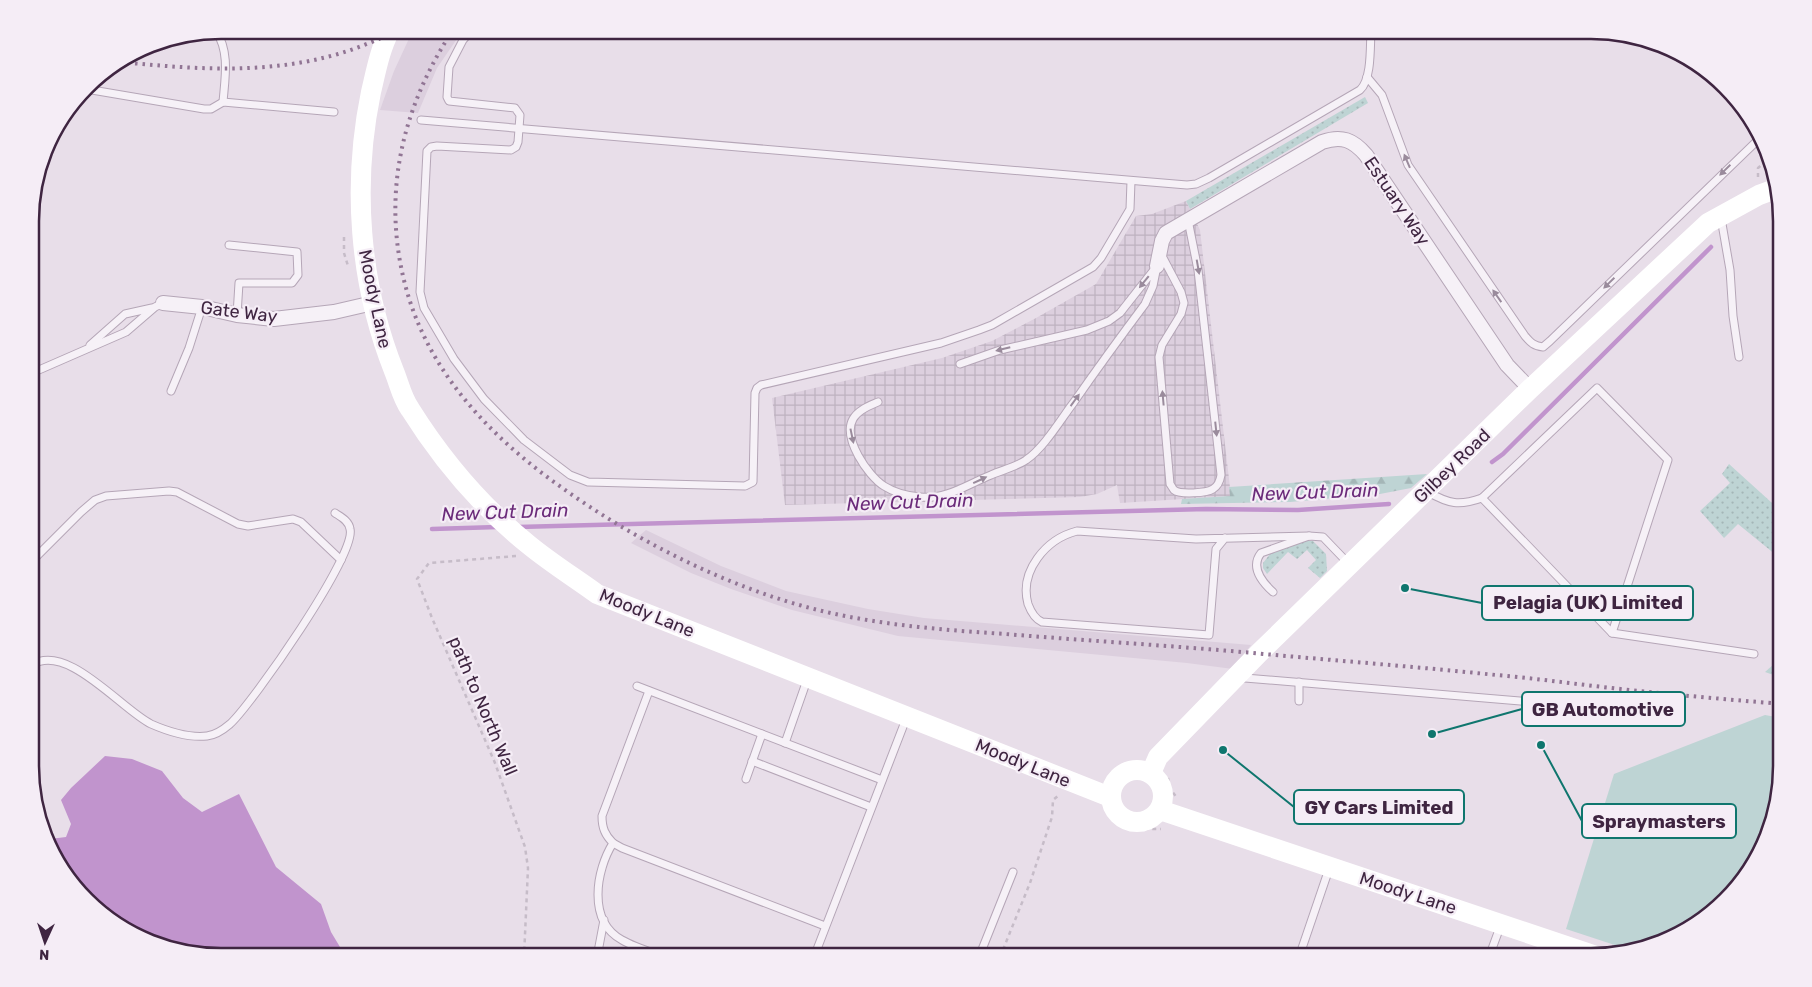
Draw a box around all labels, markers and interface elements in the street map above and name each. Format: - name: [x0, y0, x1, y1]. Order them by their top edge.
- street label: Estuary Way: [1359, 153, 1435, 249]
- one-way arrow: [1403, 154, 1411, 168]
- one-way arrow: [1720, 164, 1732, 176]
- street label: Moody Lane: [354, 248, 396, 350]
- one-way arrow: [1194, 260, 1202, 276]
- one-way arrow: [1138, 275, 1149, 288]
- one-way arrow: [1603, 277, 1615, 289]
- one-way arrow: [1492, 289, 1502, 303]
- street label: Gate Way: [199, 296, 279, 328]
- one-way arrow: [996, 345, 1011, 353]
- one-way arrow: [1158, 390, 1166, 406]
- one-way arrow: [1070, 393, 1080, 407]
- one-way arrow: [1212, 421, 1220, 437]
- street label: Gilbey Road: [1409, 424, 1495, 508]
- one-way arrow: [848, 429, 856, 444]
- one-way arrow: [973, 475, 987, 483]
- water label: New Cut Drain: [1251, 478, 1379, 506]
- water label: New Cut Drain: [846, 488, 974, 516]
- water label: New Cut Drain: [441, 498, 569, 526]
- street label: Moody Lane: [596, 584, 698, 642]
- callout: Pelagia (UK) Limited: [1482, 586, 1693, 620]
- text: Pelagia (UK) Limited: [1493, 591, 1683, 614]
- street label: path to North Wall: [444, 633, 522, 779]
- callout: GB Automotive: [1522, 692, 1685, 726]
- text: GB Automotive: [1532, 698, 1674, 721]
- street label: Moody Lane: [972, 734, 1074, 792]
- callout: GY Cars Limited: [1294, 790, 1464, 824]
- text: GY Cars Limited: [1304, 796, 1454, 819]
- callout: Spraymasters: [1582, 804, 1736, 838]
- text: Spraymasters: [1592, 810, 1726, 833]
- street label: Moody Lane: [1357, 867, 1459, 919]
- north arrow: [20, 917, 70, 967]
- text: N: [39, 946, 50, 963]

